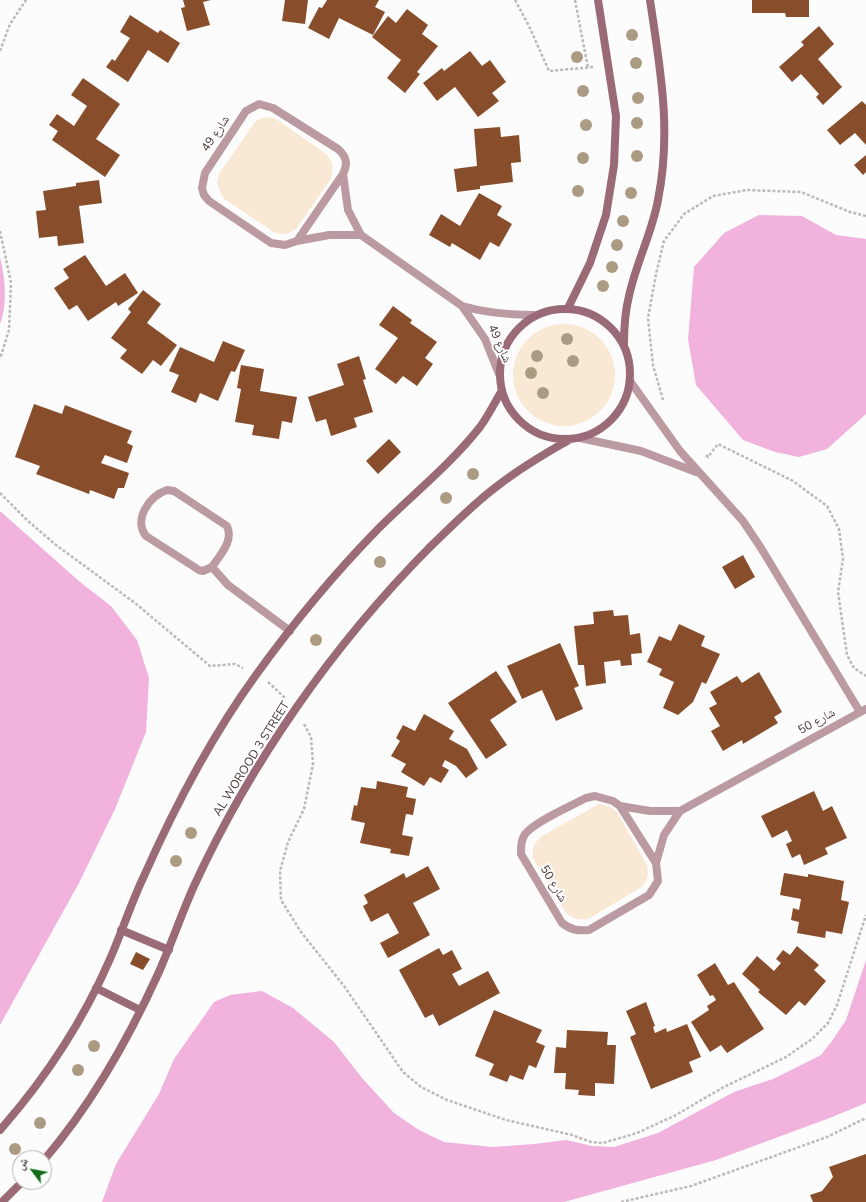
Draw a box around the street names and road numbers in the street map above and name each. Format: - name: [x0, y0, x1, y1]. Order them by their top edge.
- street label: شارع 49: [199, 113, 233, 155]
- street label: شارع 49: [484, 323, 514, 365]
- street label: AL WOROOD 3 STREET: [211, 699, 293, 819]
- street label: شارع 50: [796, 706, 838, 738]
- street label: شارع 50: [536, 863, 570, 905]

